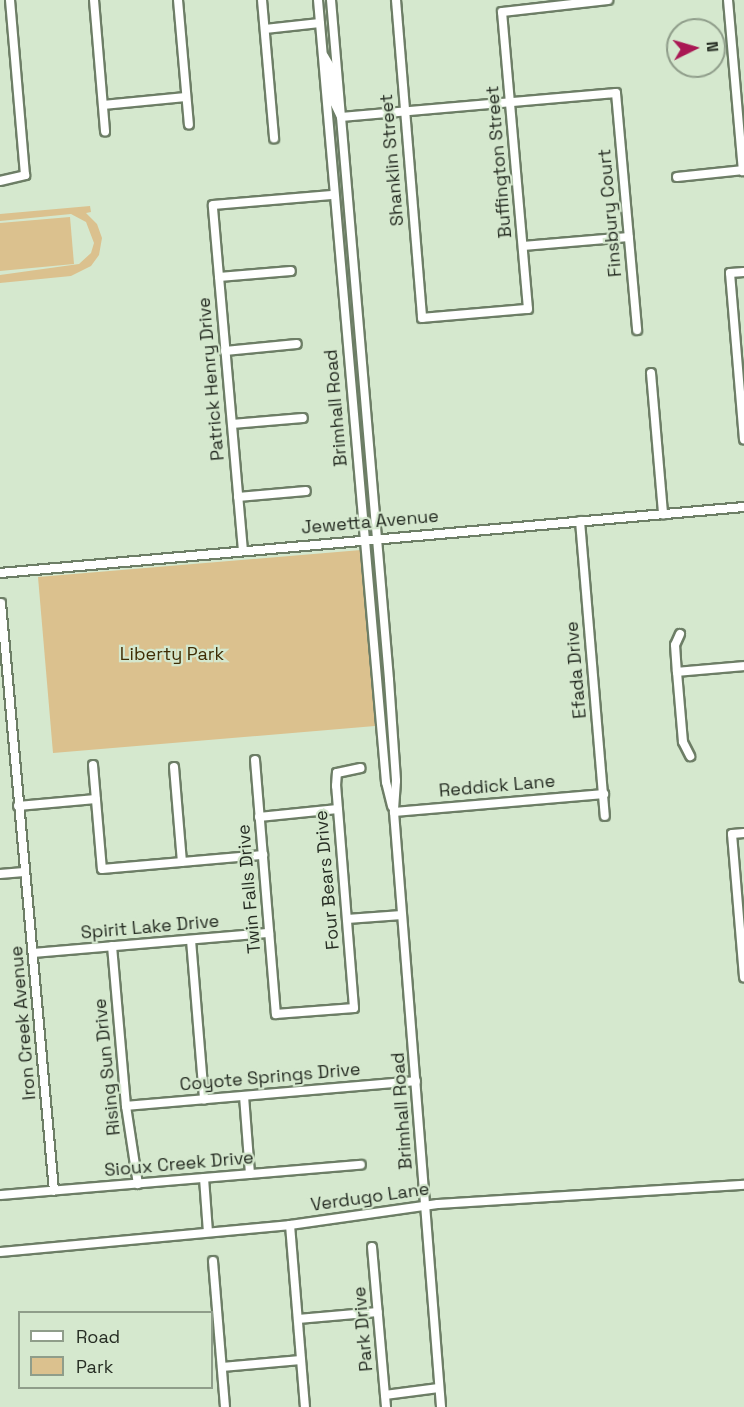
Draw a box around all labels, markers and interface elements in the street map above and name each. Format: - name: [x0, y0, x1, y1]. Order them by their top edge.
- north arrow: [666, 18, 726, 78]
- text: N: [702, 40, 723, 53]
- street label: Buffington Street: [482, 85, 516, 239]
- street label: Shanklin Street: [375, 93, 409, 227]
- street label: Finsbury Court: [594, 148, 626, 278]
- street label: Patrick Henry Drive: [193, 296, 229, 462]
- street label: Brimhall Road: [320, 348, 352, 468]
- street label: Jewetta Avenue: [300, 505, 440, 539]
- street label: Efada Drive: [561, 620, 591, 720]
- park label: Liberty Park: [120, 643, 224, 665]
- street label: Reddick Lane: [438, 770, 556, 802]
- street label: Four Bears Drive: [310, 809, 344, 951]
- street label: Twin Falls Drive: [233, 823, 265, 955]
- street label: Spirit Lake Drive: [80, 910, 220, 944]
- street label: Iron Creek Avenue: [5, 945, 41, 1101]
- street label: Rising Sun Drive: [89, 997, 125, 1137]
- street label: Brimhall Road: [387, 1052, 417, 1170]
- street label: Coyote Springs Drive: [179, 1058, 361, 1096]
- street label: Sioux Creek Drive: [104, 1147, 254, 1181]
- street label: Verdugo Lane: [309, 1178, 431, 1216]
- street label: Park Drive: [349, 1286, 377, 1372]
- legend: [18, 1311, 213, 1389]
- text: Road: [76, 1325, 120, 1348]
- text: Park: [76, 1355, 113, 1378]

